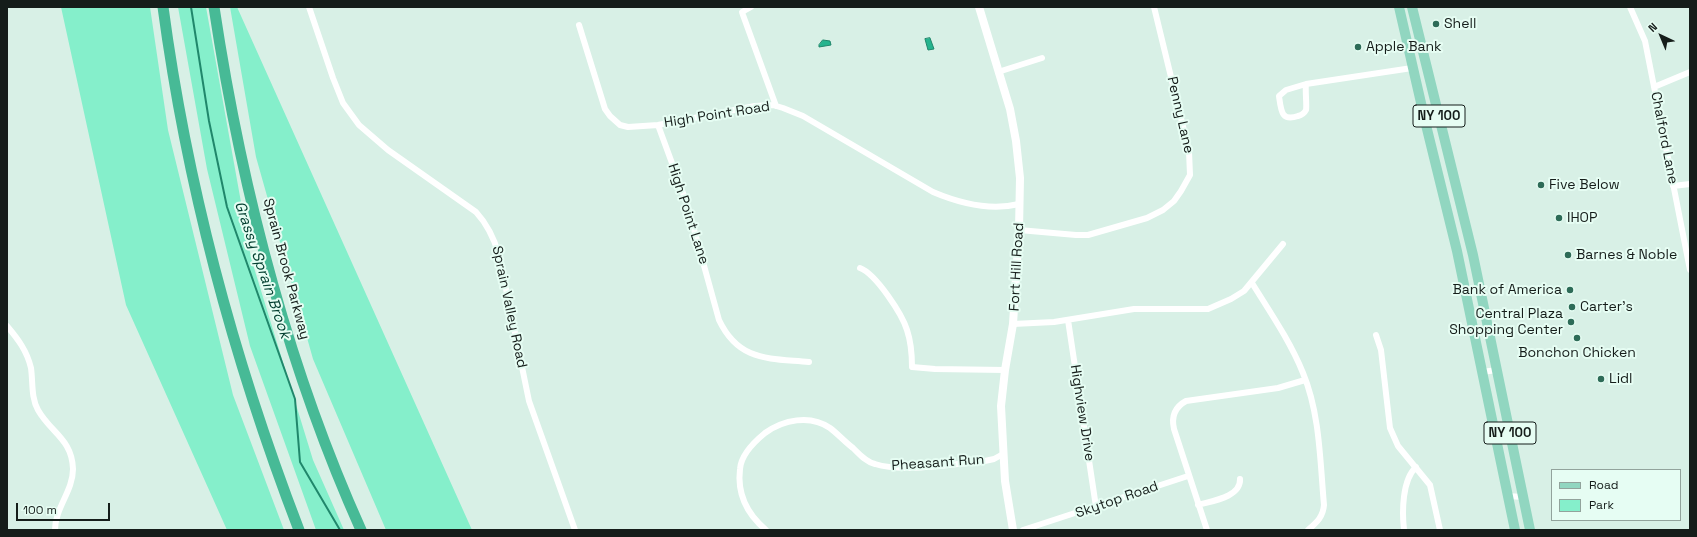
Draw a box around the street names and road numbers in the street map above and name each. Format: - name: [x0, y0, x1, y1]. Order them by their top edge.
- street label: Penny Lane: [1163, 75, 1197, 155]
- street label: Chalford Lane: [1647, 90, 1681, 186]
- street label: High Point Road: [663, 98, 771, 132]
- road number: NY 100: [1413, 105, 1465, 127]
- street label: High Point Lane: [664, 161, 712, 267]
- street label: Sprain Brook Parkway: [259, 196, 313, 342]
- street label: Fort Hill Road: [1006, 222, 1028, 312]
- street label: Sprain Valley Road: [488, 245, 530, 369]
- street label: Highview Drive: [1066, 364, 1098, 462]
- road number: NY 100: [1484, 422, 1536, 444]
- street label: Pheasant Run: [891, 451, 985, 475]
- street label: Skytop Road: [1073, 478, 1161, 522]

